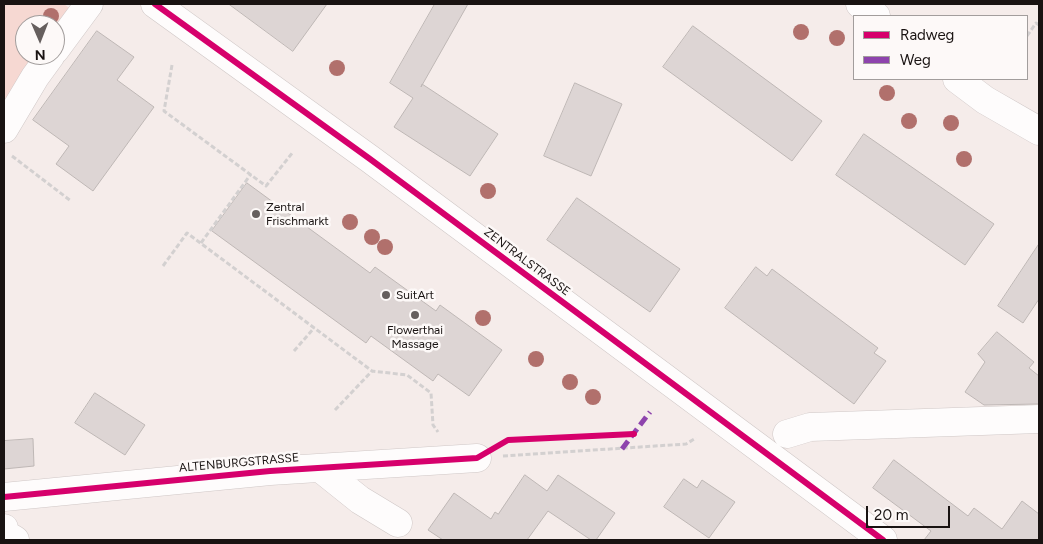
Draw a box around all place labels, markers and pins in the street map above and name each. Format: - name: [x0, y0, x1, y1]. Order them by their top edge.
- place label: Zentral Frischmarkt: [266, 200, 329, 228]
- marker: Zentral Frischmarkt: [250, 208, 262, 220]
- place label: SuitArt: [396, 288, 434, 302]
- marker: SuitArt: [380, 289, 392, 301]
- marker: Flowerthai Massage: [409, 309, 421, 321]
- place label: Flowerthai Massage: [387, 323, 443, 351]

